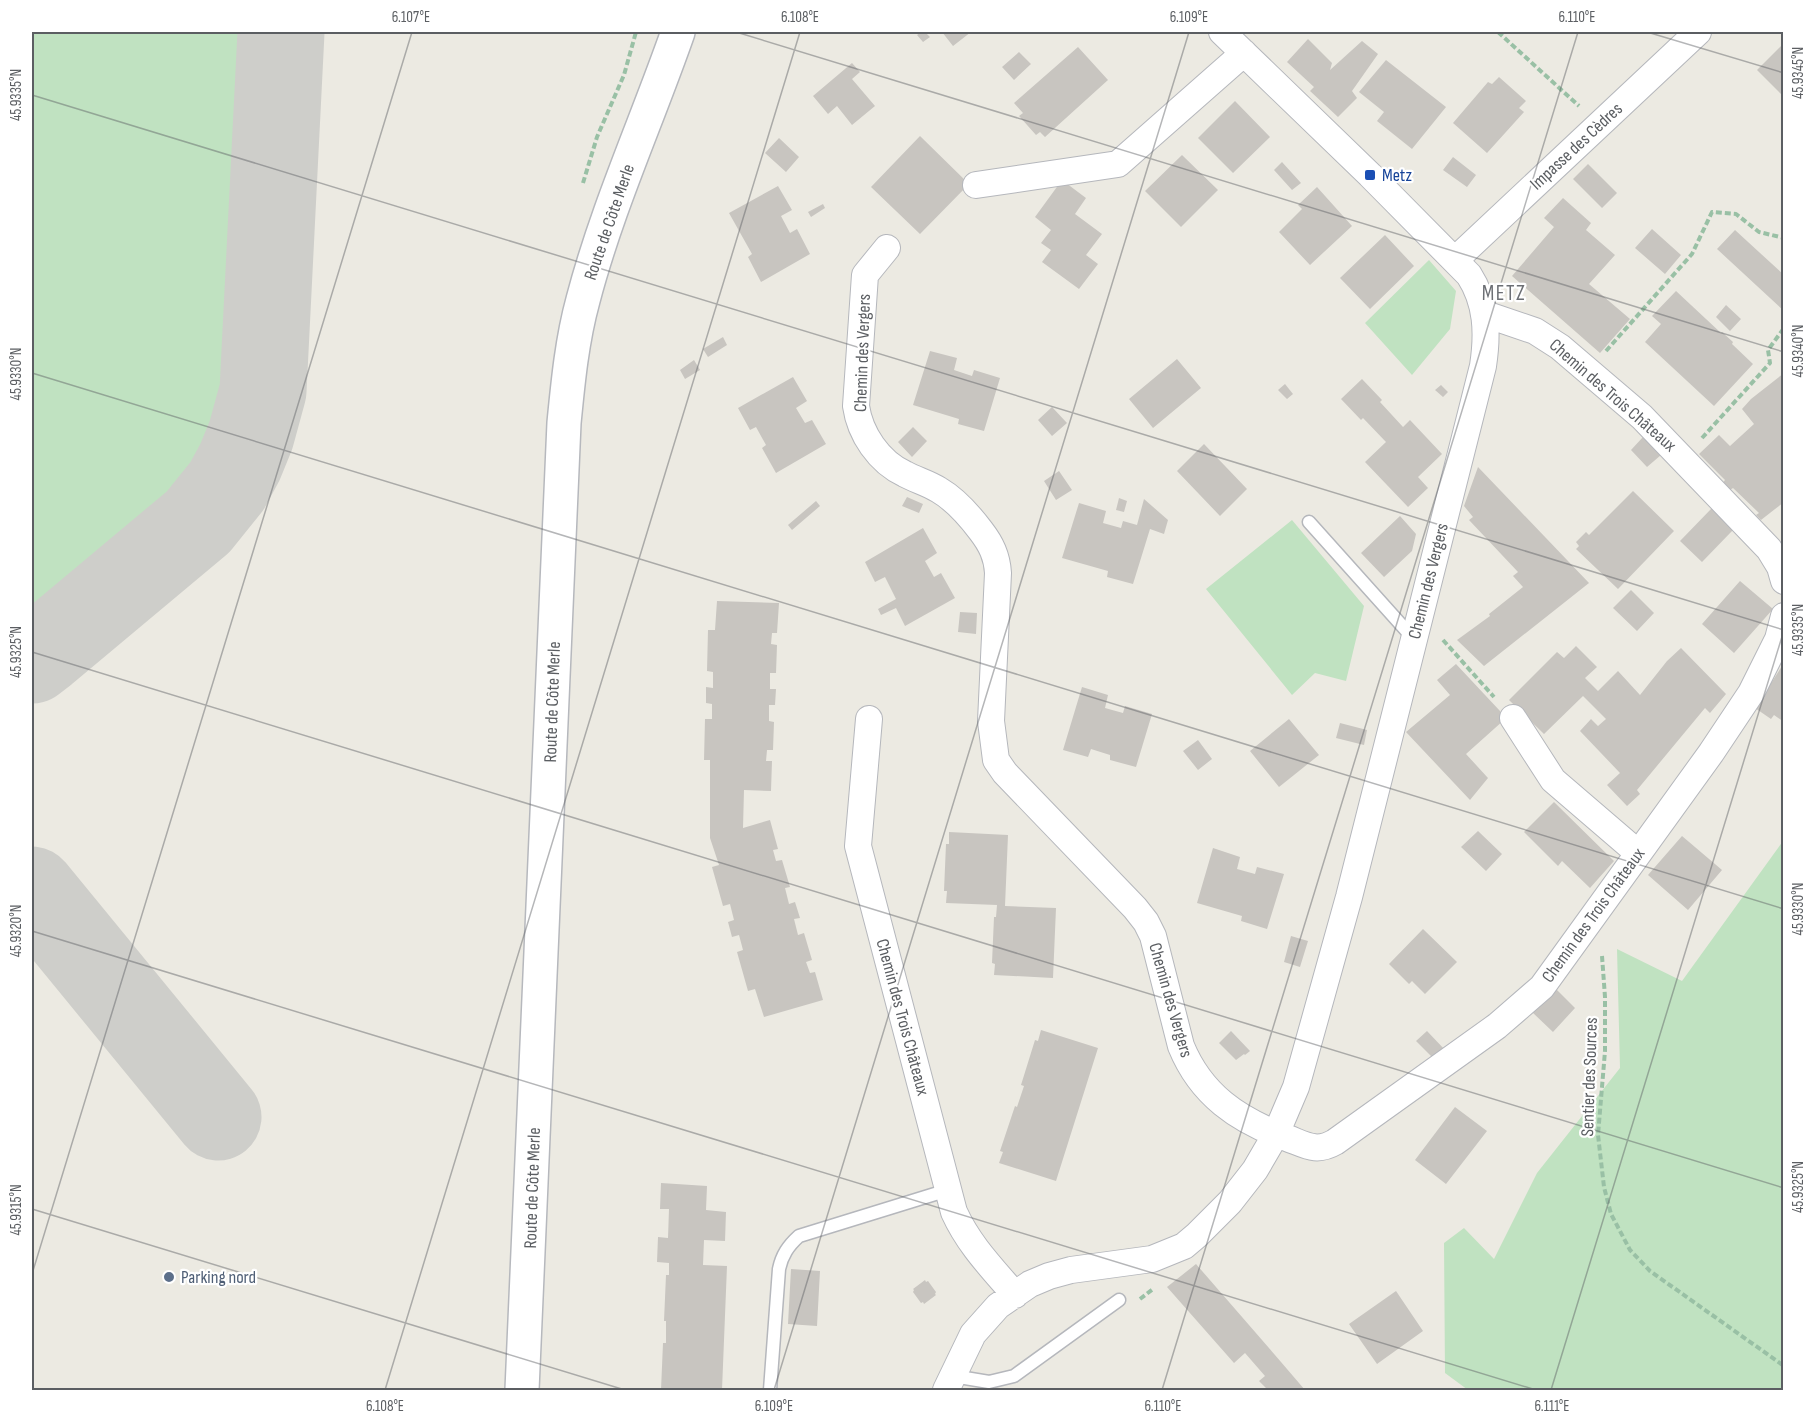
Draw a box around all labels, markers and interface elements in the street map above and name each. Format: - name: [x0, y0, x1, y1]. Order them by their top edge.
- text: 6.107°E: [392, 8, 430, 27]
- text: 6.108°E: [781, 8, 819, 27]
- text: 6.109°E: [1170, 8, 1208, 27]
- text: 6.110°E: [1558, 8, 1596, 27]
- text: 45.9345°N: [1789, 47, 1808, 99]
- text: 45.9335°N: [7, 69, 26, 121]
- street label: Impasse des Cèdres: [1526, 98, 1627, 194]
- street label: Route de Côte Merle: [580, 161, 639, 283]
- place label: Metz: [1382, 165, 1412, 186]
- marker: Metz: [1363, 168, 1377, 182]
- district label: METZ: [1482, 281, 1526, 306]
- street label: Chemin des Vergers: [850, 293, 875, 413]
- text: 45.9340°N: [1789, 325, 1808, 377]
- street label: Chemin des Trois Châteaux: [1545, 335, 1681, 456]
- text: 45.9330°N: [7, 348, 26, 400]
- street label: Chemin des Vergers: [1404, 521, 1453, 641]
- text: 45.9335°N: [1789, 604, 1808, 656]
- text: 45.9325°N: [7, 626, 26, 678]
- street label: Route de Côte Merle: [540, 641, 565, 763]
- street label: Chemin des Trois Châteaux: [1537, 844, 1649, 987]
- text: 45.9330°N: [1789, 883, 1808, 935]
- text: 45.9320°N: [7, 905, 26, 957]
- street label: Chemin des Trois Châteaux: [871, 936, 934, 1098]
- street label: Chemin des Vergers: [1144, 940, 1197, 1060]
- street label: Sentier des Sources: [1577, 1017, 1602, 1137]
- street label: Route de Côte Merle: [520, 1127, 545, 1249]
- text: 45.9325°N: [1789, 1161, 1808, 1213]
- text: 45.9315°N: [7, 1184, 26, 1236]
- place label: Parking nord: [181, 1267, 256, 1288]
- marker: Parking nord: [162, 1270, 176, 1284]
- text: 6.108°E: [366, 1397, 404, 1416]
- text: 6.109°E: [755, 1397, 793, 1416]
- text: 6.110°E: [1144, 1397, 1182, 1416]
- text: 6.111°E: [1535, 1397, 1569, 1416]

